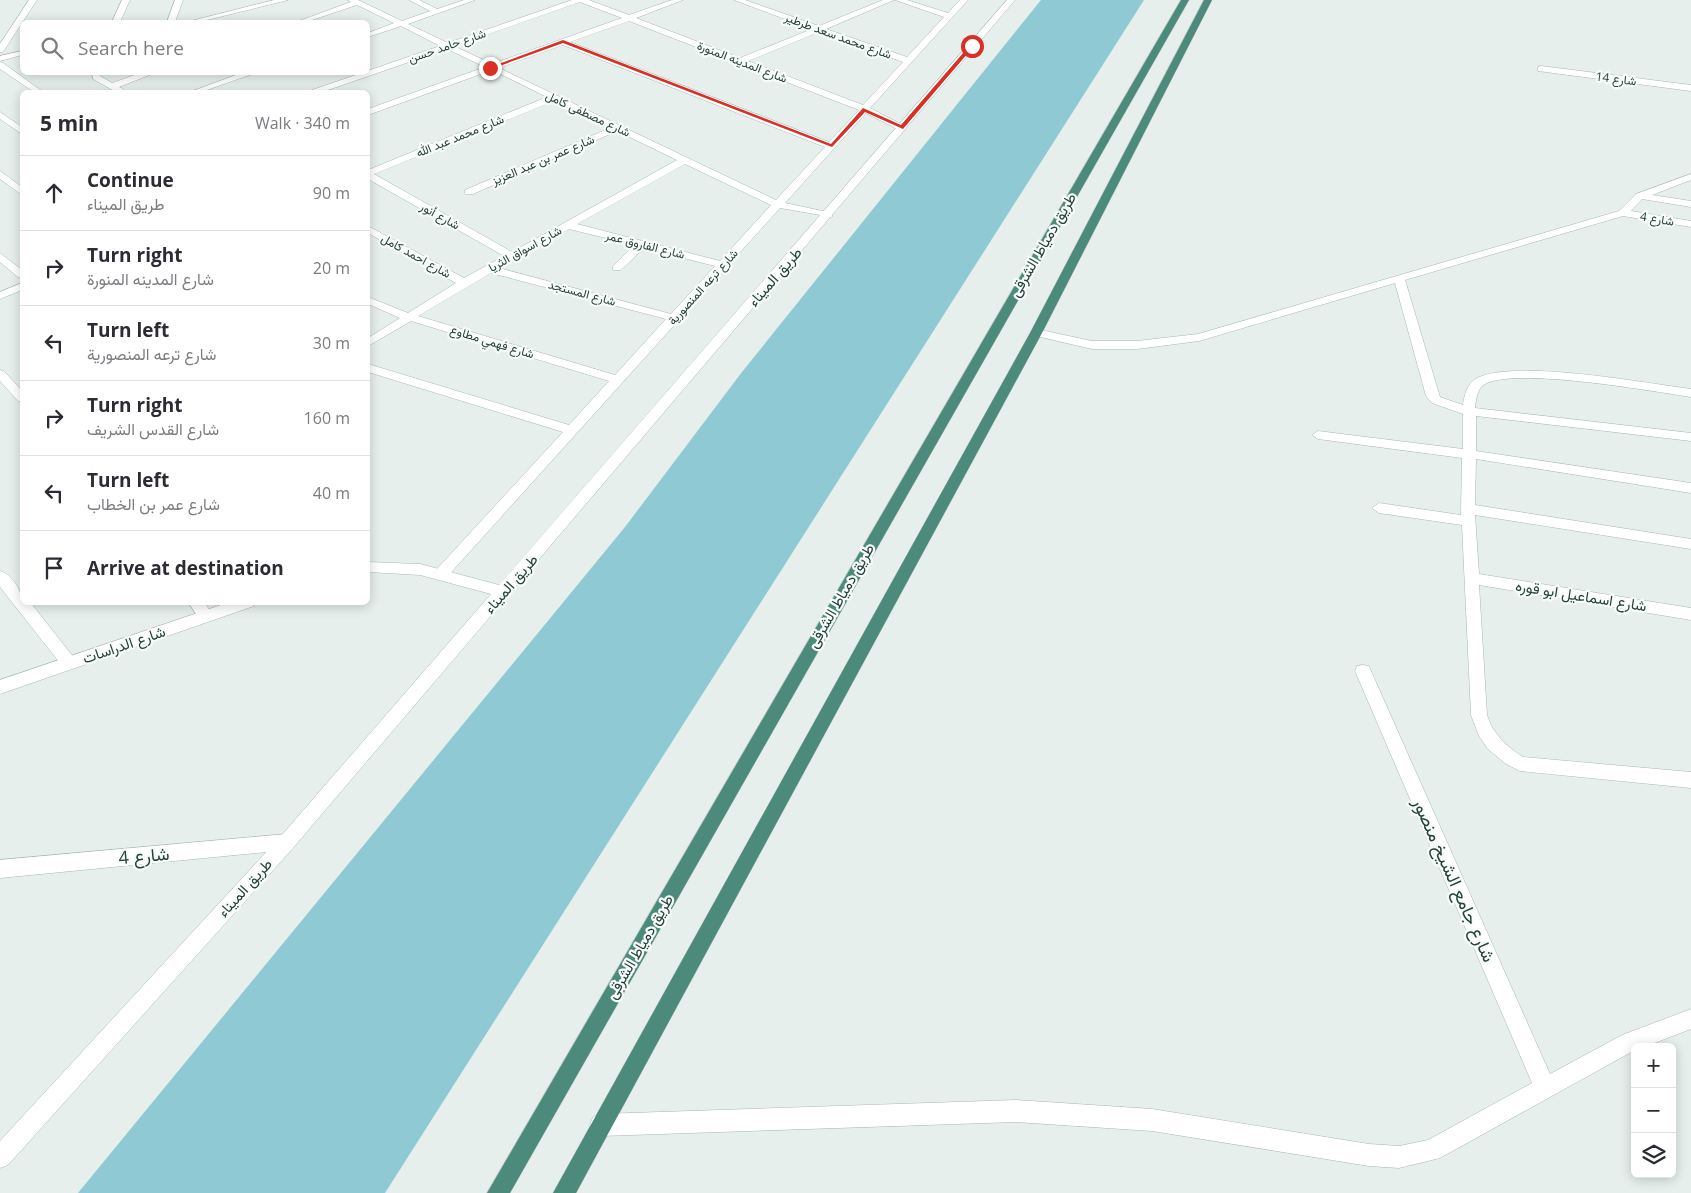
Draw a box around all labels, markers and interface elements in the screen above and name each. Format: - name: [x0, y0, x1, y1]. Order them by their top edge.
- street label: شارع محمد سعد طرطير: [781, 8, 894, 64]
- search box: [20, 20, 370, 75]
- street label: شارع حامد حسن: [406, 24, 488, 68]
- icon: search: [38, 34, 66, 62]
- text: Search here: [78, 35, 184, 61]
- route start: [961, 35, 984, 58]
- street label: شارع المدينه المنورة: [694, 37, 790, 87]
- route end: [479, 57, 502, 80]
- street label: شارع 14: [1595, 68, 1637, 90]
- street label: شارع مصطفى كامل: [543, 86, 633, 142]
- text: 5 min: [40, 109, 98, 137]
- street label: شارع محمد عبد الله: [413, 110, 507, 162]
- text: Walk · 340 m: [255, 112, 350, 134]
- street label: شارع عمر بن عبد العزيز: [488, 130, 597, 190]
- text: Continue: [87, 167, 174, 193]
- icon: ahead: [40, 179, 68, 207]
- text: 90 m: [313, 182, 350, 204]
- street label: طريق دمياط الشرقى: [1004, 189, 1081, 301]
- text: طريق الميناء: [87, 193, 164, 215]
- street label: شارع أنور: [416, 197, 463, 234]
- street label: شارع 4: [1639, 207, 1675, 231]
- street label: شارع اسواق الثريا: [485, 221, 565, 277]
- street label: شارع الفاروق عمر: [603, 226, 687, 264]
- street label: شارع احمد كامل: [378, 229, 454, 283]
- text: Turn right: [87, 242, 182, 268]
- street label: طريق الميناء: [743, 242, 807, 311]
- street label: شارع ترعه المنصورية: [664, 245, 742, 329]
- icon: right: [40, 254, 68, 282]
- text: 20 m: [313, 257, 350, 279]
- text: شارع المدينه المنورة: [87, 268, 214, 290]
- street label: شارع المستجد: [546, 275, 618, 311]
- text: Turn left: [87, 317, 169, 343]
- street label: شارع فهمي مطاوع: [447, 321, 536, 364]
- icon: left: [40, 329, 68, 357]
- text: 30 m: [313, 332, 350, 354]
- text: شارع ترعه المنصورية: [87, 343, 216, 365]
- text: Turn right: [87, 392, 182, 418]
- icon: right: [40, 404, 68, 432]
- text: 160 m: [304, 407, 350, 429]
- text: شارع القدس الشريف: [87, 418, 219, 440]
- text: Turn left: [87, 467, 169, 493]
- icon: left: [40, 479, 68, 507]
- text: 40 m: [313, 482, 350, 504]
- text: شارع عمر بن الخطاب: [87, 493, 220, 515]
- street label: طريق دمياط الشرقى: [802, 540, 879, 652]
- street label: طريق الميناء: [479, 549, 543, 618]
- icon: arrive: [40, 554, 68, 582]
- text: Arrive at destination: [87, 555, 284, 581]
- street label: شارع اسماعيل ابو قوره: [1514, 575, 1648, 617]
- street label: شارع الدراسات: [80, 620, 169, 669]
- street label: شارع جامع الشيخ منصور: [1407, 793, 1502, 966]
- street label: شارع 4: [117, 841, 171, 870]
- street label: طريق الميناء: [213, 853, 277, 922]
- street label: طريق دمياط الشرقى: [601, 891, 678, 1003]
- map controls: [1631, 1043, 1676, 1178]
- button: +: [1631, 1043, 1676, 1088]
- button: −: [1631, 1088, 1676, 1133]
- button: layers: [1631, 1133, 1676, 1178]

